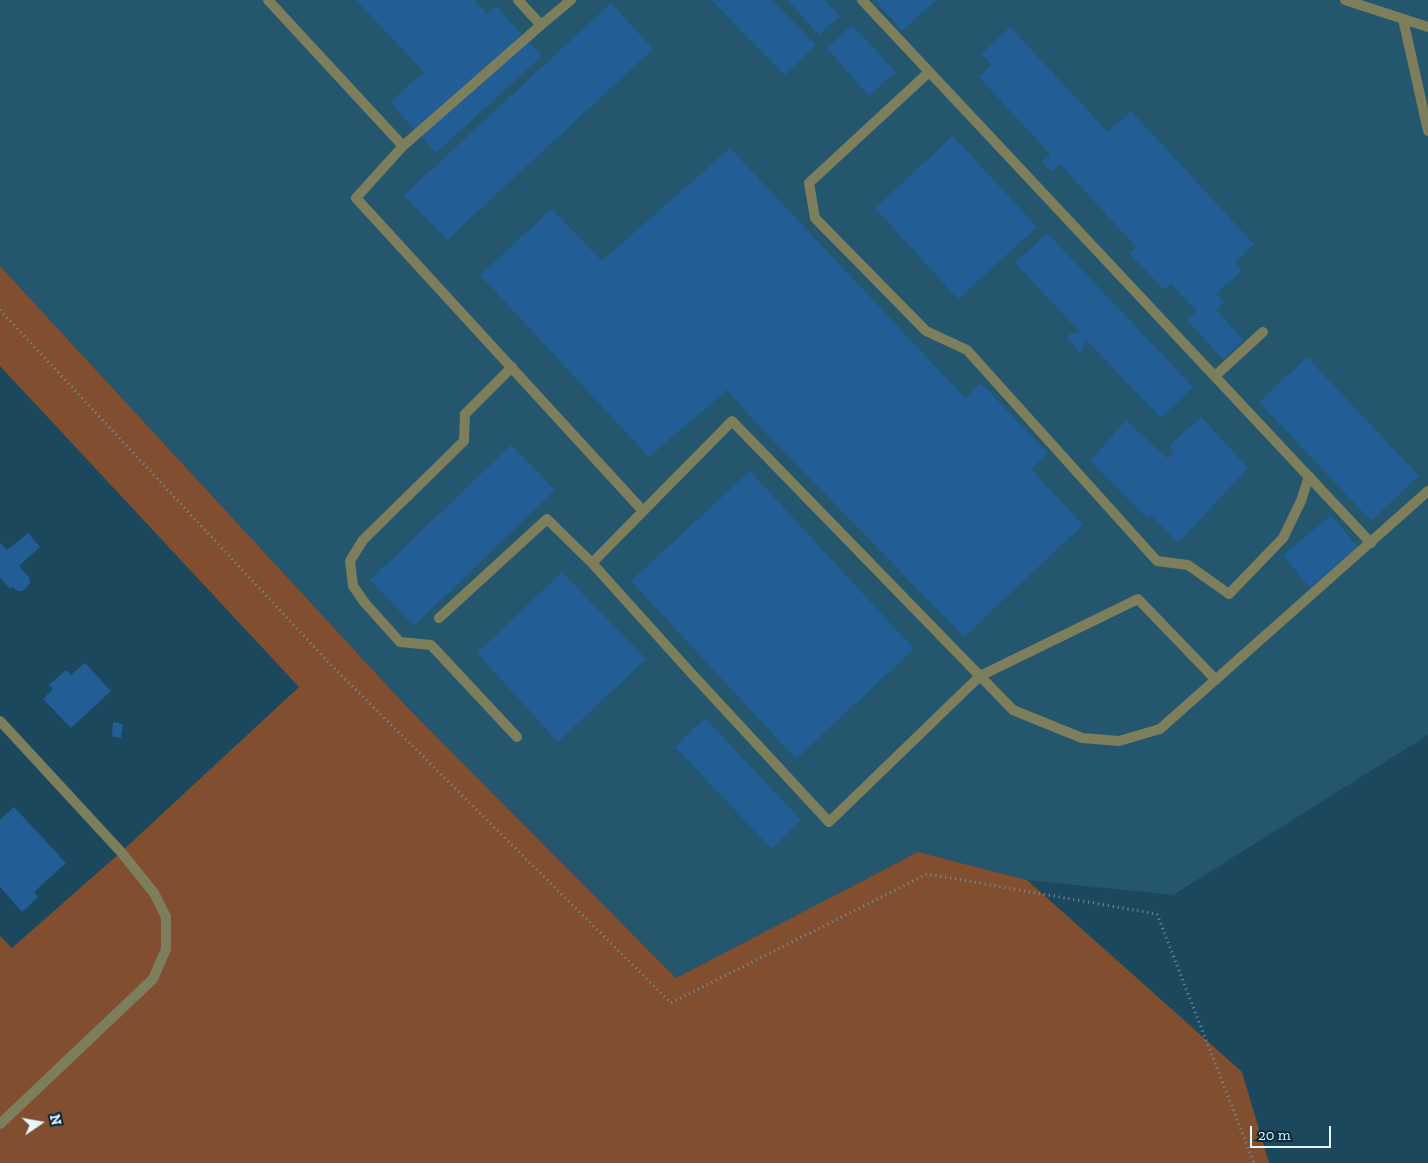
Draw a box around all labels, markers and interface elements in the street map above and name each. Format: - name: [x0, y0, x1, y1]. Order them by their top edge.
- north arrow: [15, 1098, 65, 1148]
- text: N: [46, 1113, 65, 1127]
- scale bar: [1253, 1116, 1334, 1148]
- text: 20 m: [1258, 1126, 1291, 1144]

